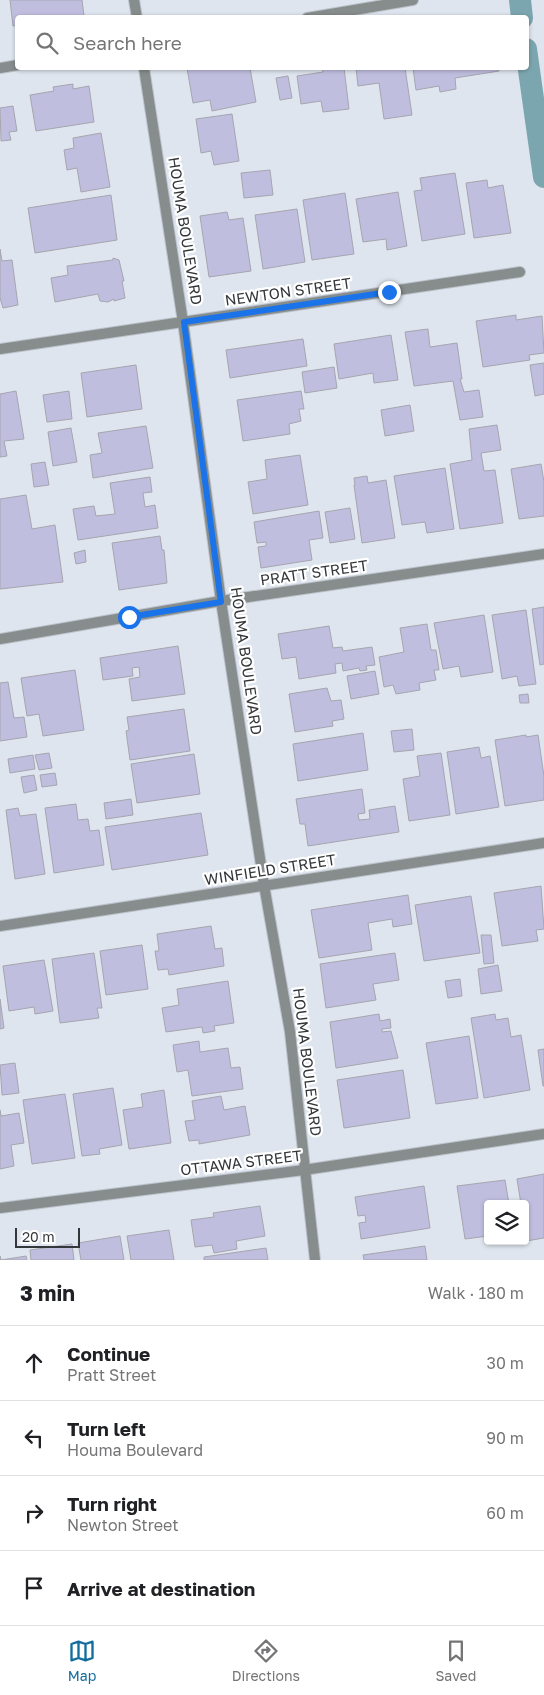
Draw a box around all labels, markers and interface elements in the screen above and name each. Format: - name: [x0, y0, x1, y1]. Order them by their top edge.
- search box: [15, 15, 529, 70]
- icon: search: [33, 29, 61, 57]
- text: Search here: [73, 31, 182, 54]
- street label: HOUMA BOULEVARD: [165, 156, 207, 306]
- street label: NEWTON STREET: [224, 273, 352, 309]
- route end: [378, 281, 401, 304]
- street label: PRATT STREET: [259, 556, 369, 588]
- street label: HOUMA BOULEVARD: [228, 586, 266, 736]
- route start: [118, 606, 141, 629]
- street label: WINFIELD STREET: [203, 850, 337, 888]
- street label: HOUMA BOULEVARD: [290, 987, 326, 1137]
- street label: OTTAWA STREET: [179, 1146, 302, 1178]
- map controls: [484, 1200, 529, 1245]
- button: layers: [484, 1200, 529, 1245]
- scale bar: [15, 1225, 80, 1248]
- text: 20 m: [22, 1228, 55, 1245]
- text: 3 min: [20, 1280, 75, 1306]
- text: Walk · 180 m: [428, 1283, 524, 1303]
- text: Continue: [67, 1342, 150, 1365]
- icon: ahead: [20, 1349, 48, 1377]
- text: 30 m: [487, 1353, 524, 1373]
- text: Pratt Street: [67, 1365, 156, 1385]
- text: Turn left: [67, 1417, 146, 1440]
- icon: left: [20, 1424, 48, 1452]
- text: 90 m: [486, 1428, 524, 1448]
- text: Houma Boulevard: [67, 1440, 203, 1460]
- text: Turn right: [67, 1492, 157, 1515]
- icon: right: [20, 1499, 48, 1527]
- text: 60 m: [486, 1503, 524, 1523]
- text: Newton Street: [67, 1515, 179, 1535]
- icon: arrive: [20, 1574, 48, 1602]
- text: Arrive at destination: [67, 1577, 255, 1600]
- tab: Map: [68, 1637, 96, 1684]
- tab: Directions: [232, 1637, 300, 1684]
- tab: Saved: [435, 1637, 476, 1684]

